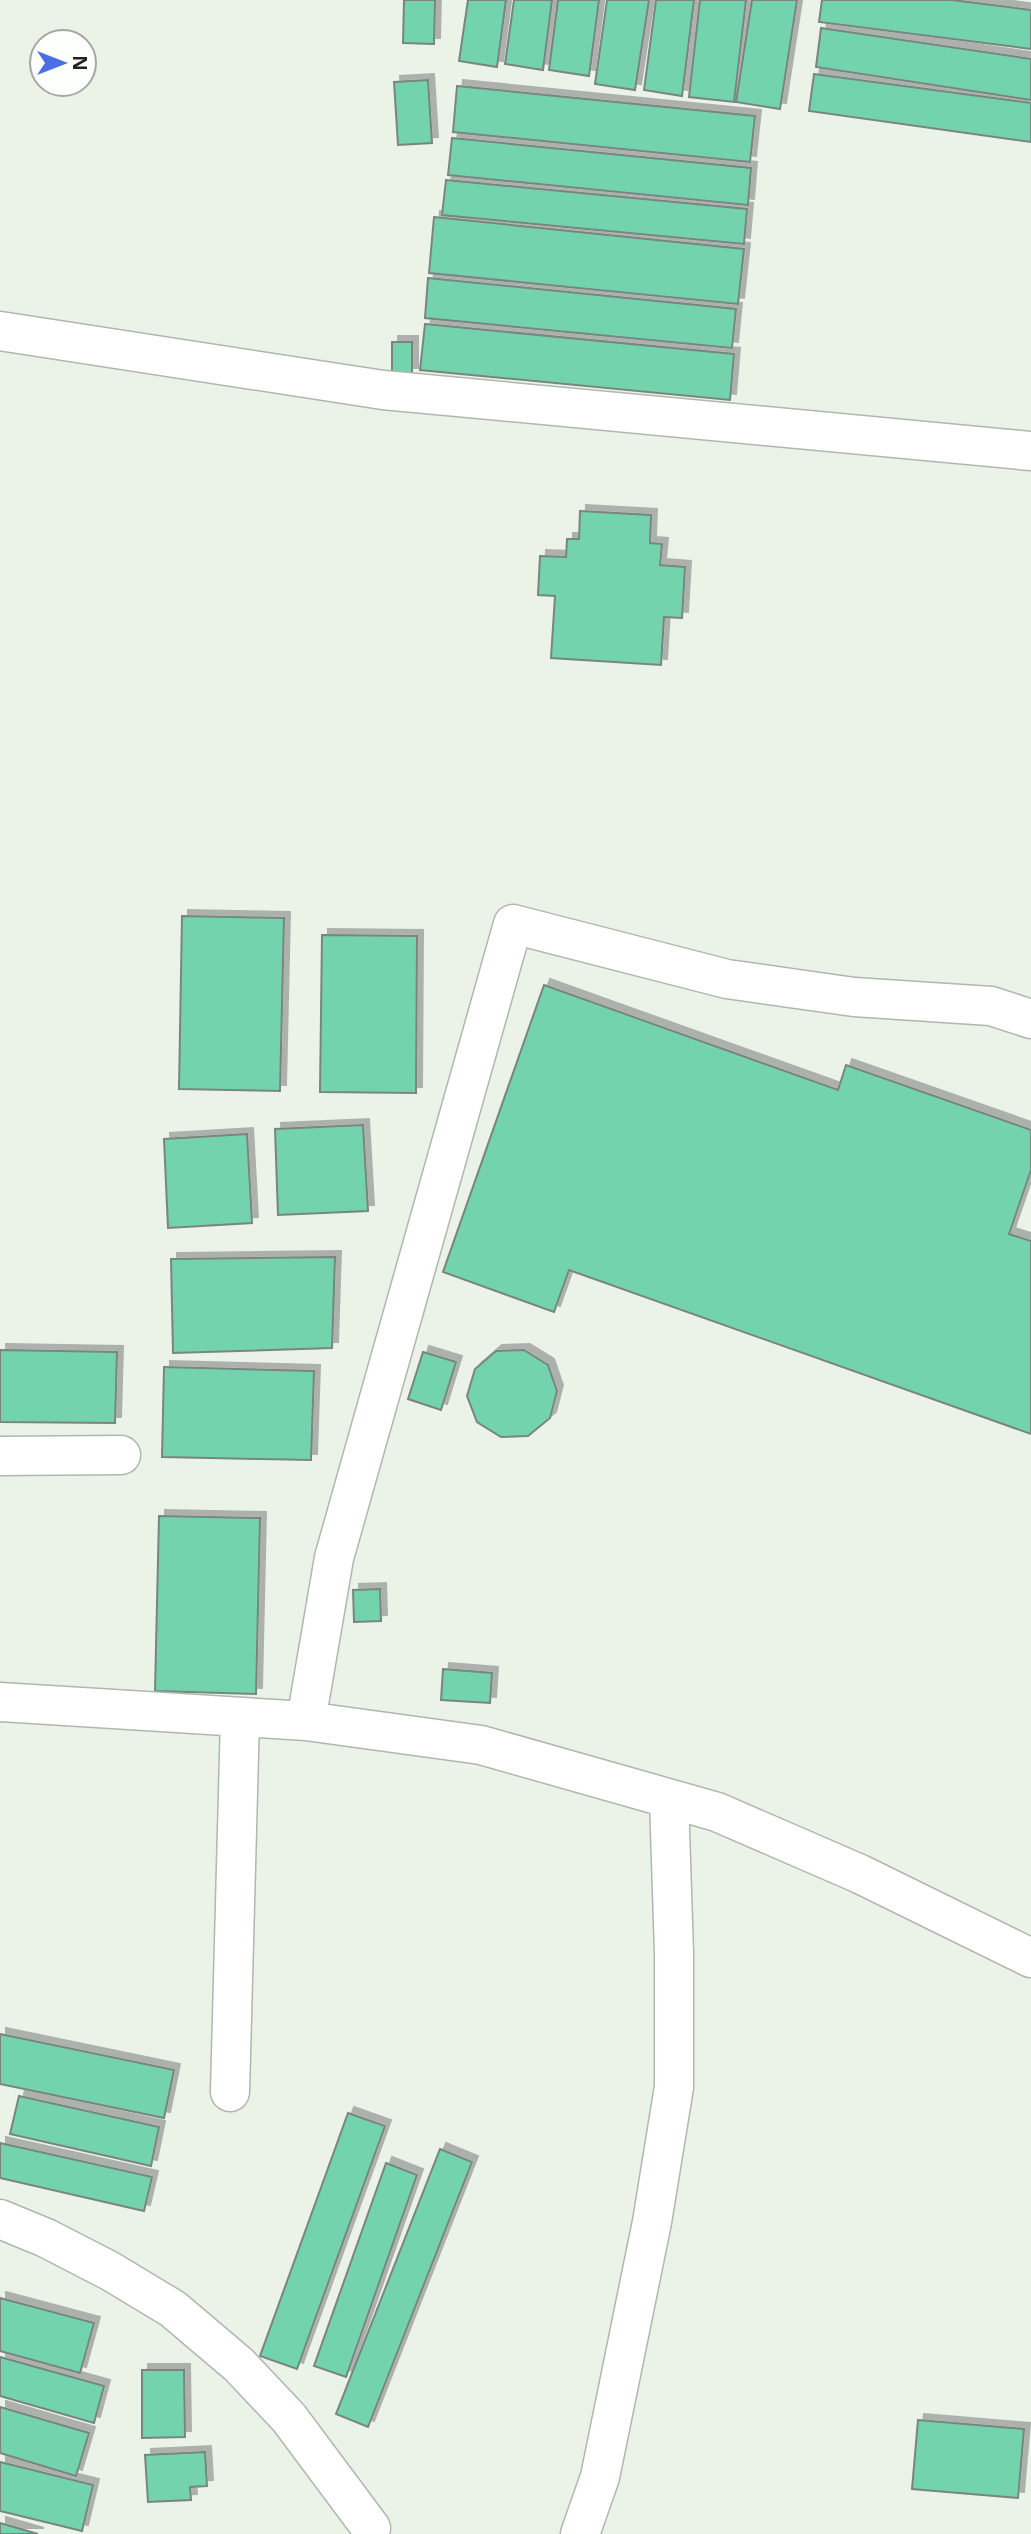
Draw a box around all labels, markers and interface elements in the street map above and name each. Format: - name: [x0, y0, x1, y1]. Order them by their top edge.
- north arrow: [28, 28, 98, 98]
- text: N: [67, 55, 93, 71]

